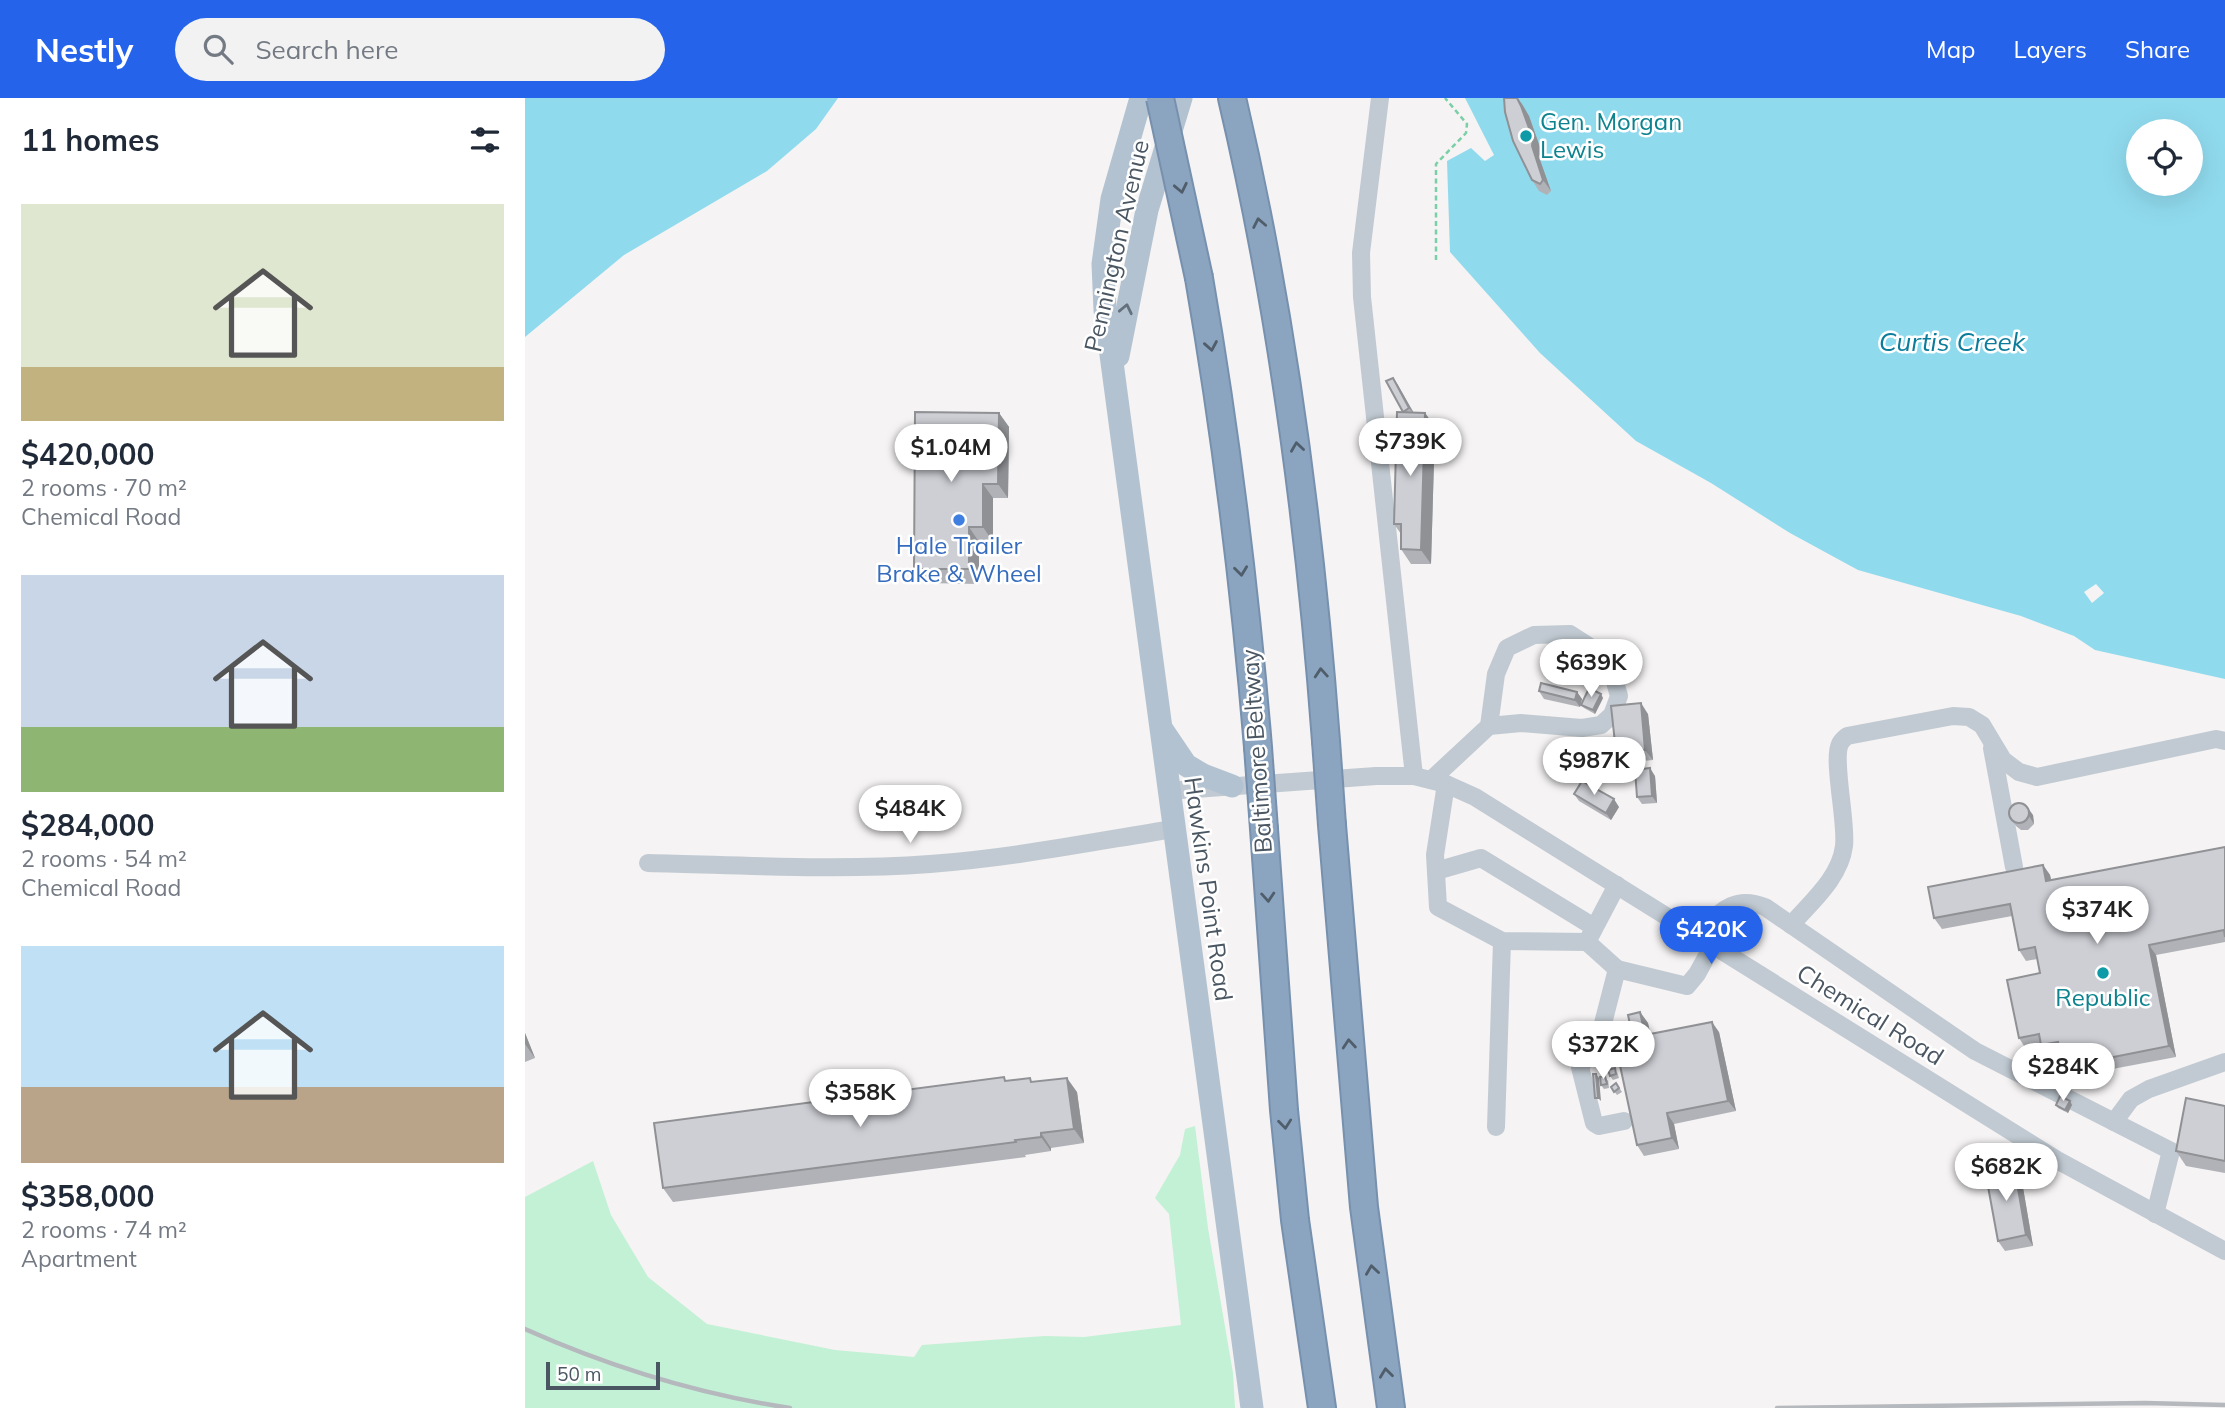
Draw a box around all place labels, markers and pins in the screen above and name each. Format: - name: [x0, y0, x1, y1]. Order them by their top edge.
- place label: Gen. Morgan Lewis: [1540, 106, 1682, 164]
- marker: Gen. Morgan Lewis: [1518, 128, 1534, 144]
- pin: $739K: [1361, 418, 1459, 478]
- pin: $1.04M: [894, 424, 1008, 484]
- marker: Hale Trailer Brake & Wheel: [951, 512, 967, 528]
- place label: Hale Trailer Brake & Wheel: [876, 530, 1042, 588]
- pin: $639K: [1542, 640, 1640, 699]
- pin: $987K: [1545, 738, 1643, 797]
- pin: $484K: [861, 786, 959, 845]
- pin: $374K: [2048, 886, 2146, 946]
- pin: $420K: [1662, 906, 1760, 966]
- marker: Republic: [2095, 965, 2111, 981]
- place label: Republic: [2055, 982, 2151, 1012]
- pin: $372K: [1554, 1021, 1652, 1081]
- pin: $284K: [2014, 1044, 2112, 1103]
- pin: $358K: [811, 1070, 909, 1129]
- pin: $682K: [1957, 1144, 2055, 1203]

